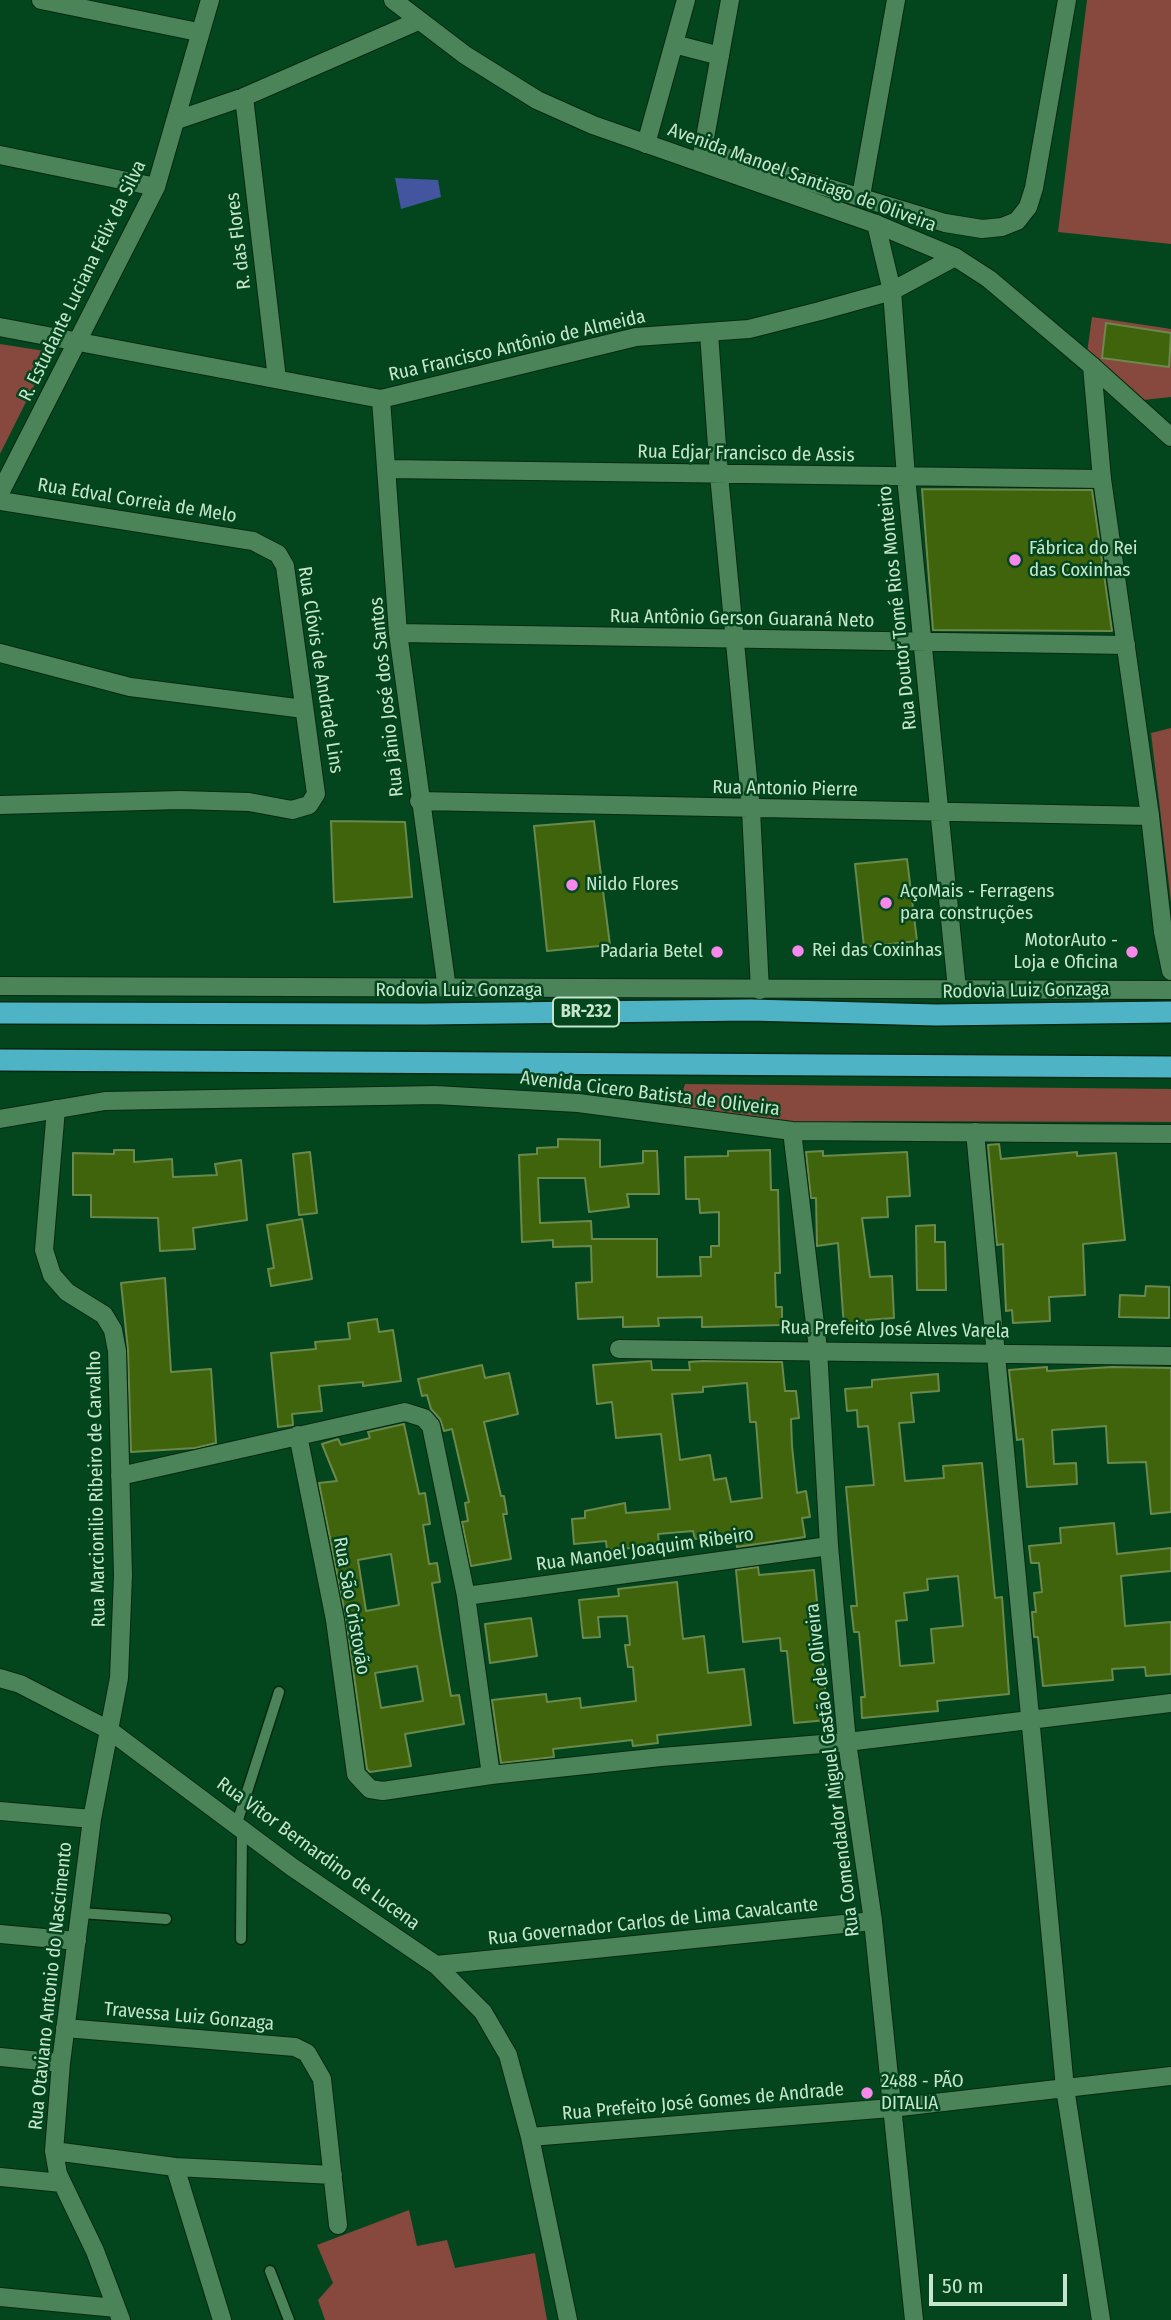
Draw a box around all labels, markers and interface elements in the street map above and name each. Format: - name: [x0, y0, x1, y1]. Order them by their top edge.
- street label: Avenida Manoel Santiago de Oliveira: [665, 119, 939, 237]
- street label: R. Estudante Luciana Félix da Silva: [15, 157, 151, 405]
- street label: R. das Flores: [222, 191, 256, 291]
- street label: Rua Francisco Antônio de Almeida: [386, 305, 648, 387]
- street label: Rua Edjar Francisco de Assis: [637, 441, 855, 467]
- street label: Rua Edval Correia de Melo: [36, 474, 238, 528]
- street label: Rua Doutor Tomé Rios Monteiro: [874, 485, 922, 731]
- place label: Fábrica do Rei das Coxinhas: [1029, 538, 1138, 582]
- marker: Fábrica do Rei das Coxinhas: [1007, 552, 1023, 568]
- street label: Rua Clóvis de Andrade Lins: [292, 565, 348, 775]
- street label: Rua Jânio José dos Santos: [365, 596, 409, 798]
- street label: Rua Antônio Gerson Guaraná Neto: [610, 605, 874, 633]
- street label: Rua Antonio Pierre: [712, 776, 858, 802]
- place label: Nildo Flores: [586, 874, 679, 896]
- marker: Nildo Flores: [564, 877, 580, 893]
- place label: AçoMais - Ferragens para construções: [900, 881, 1054, 925]
- marker: AçoMais - Ferragens para construções: [878, 895, 894, 911]
- place label: MotorAuto - Loja e Oficina: [1013, 930, 1118, 974]
- place label: Rei das Coxinhas: [812, 940, 942, 962]
- place label: Padaria Betel: [600, 941, 703, 963]
- marker: Rei das Coxinhas: [790, 943, 806, 959]
- marker: Padaria Betel: [709, 944, 725, 960]
- marker: MotorAuto - Loja e Oficina: [1124, 944, 1140, 960]
- street label: Rodovia Luiz Gonzaga: [942, 978, 1110, 1004]
- street label: Rodovia Luiz Gonzaga: [375, 980, 543, 1002]
- road number: BR-232: [553, 998, 619, 1027]
- street label: Avenida Cicero Batista de Oliveira: [519, 1067, 781, 1121]
- street label: Rua Prefeito José Alves Varela: [780, 1317, 1010, 1343]
- street label: Rua Marcionilio Ribeiro de Carvalho: [83, 1350, 111, 1628]
- street label: Rua Manoel Joaquim Ribeiro: [535, 1523, 755, 1577]
- street label: Rua São Cristovão: [328, 1535, 374, 1677]
- street label: Rua Comendador Miguel Gastão de Oliveira: [801, 1602, 865, 1938]
- street label: Rua Vitor Bernardino de Lucena: [212, 1773, 424, 1935]
- street label: Rua Otaviano Antonio do Nascimento: [25, 1841, 77, 2131]
- street label: Rua Governador Carlos de Lima Cavalcante: [487, 1893, 819, 1951]
- street label: Travessa Luiz Gonzaga: [103, 1998, 275, 2036]
- place label: 2488 - PÃO DITALIA: [881, 2071, 964, 2115]
- street label: Rua Prefeito José Gomes de Andrade: [561, 2078, 845, 2126]
- marker: 2488 - PÃO DITALIA: [859, 2085, 875, 2101]
- scale bar: [933, 2260, 1071, 2304]
- text: 50 m: [942, 2273, 984, 2299]

